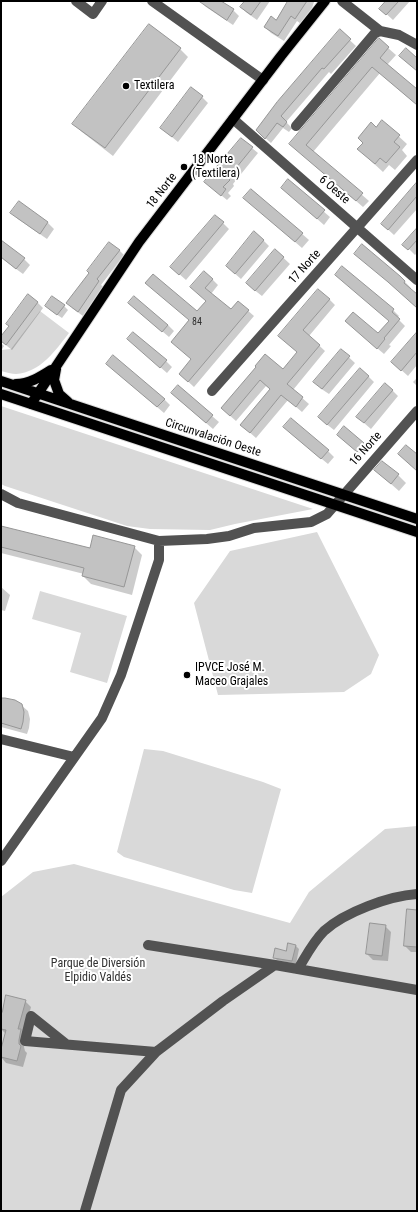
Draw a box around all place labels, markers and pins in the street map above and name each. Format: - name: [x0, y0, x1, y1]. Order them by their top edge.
- place label: Textilera: [134, 79, 174, 93]
- marker: Textilera: [121, 81, 131, 91]
- place label: 18 Norte (Textilera): [192, 153, 240, 181]
- marker: 18 Norte (Textilera): [179, 162, 189, 172]
- place label: IPVCE José M. Maceo Grajales: [195, 661, 268, 689]
- marker: IPVCE José M. Maceo Grajales: [182, 670, 192, 680]

